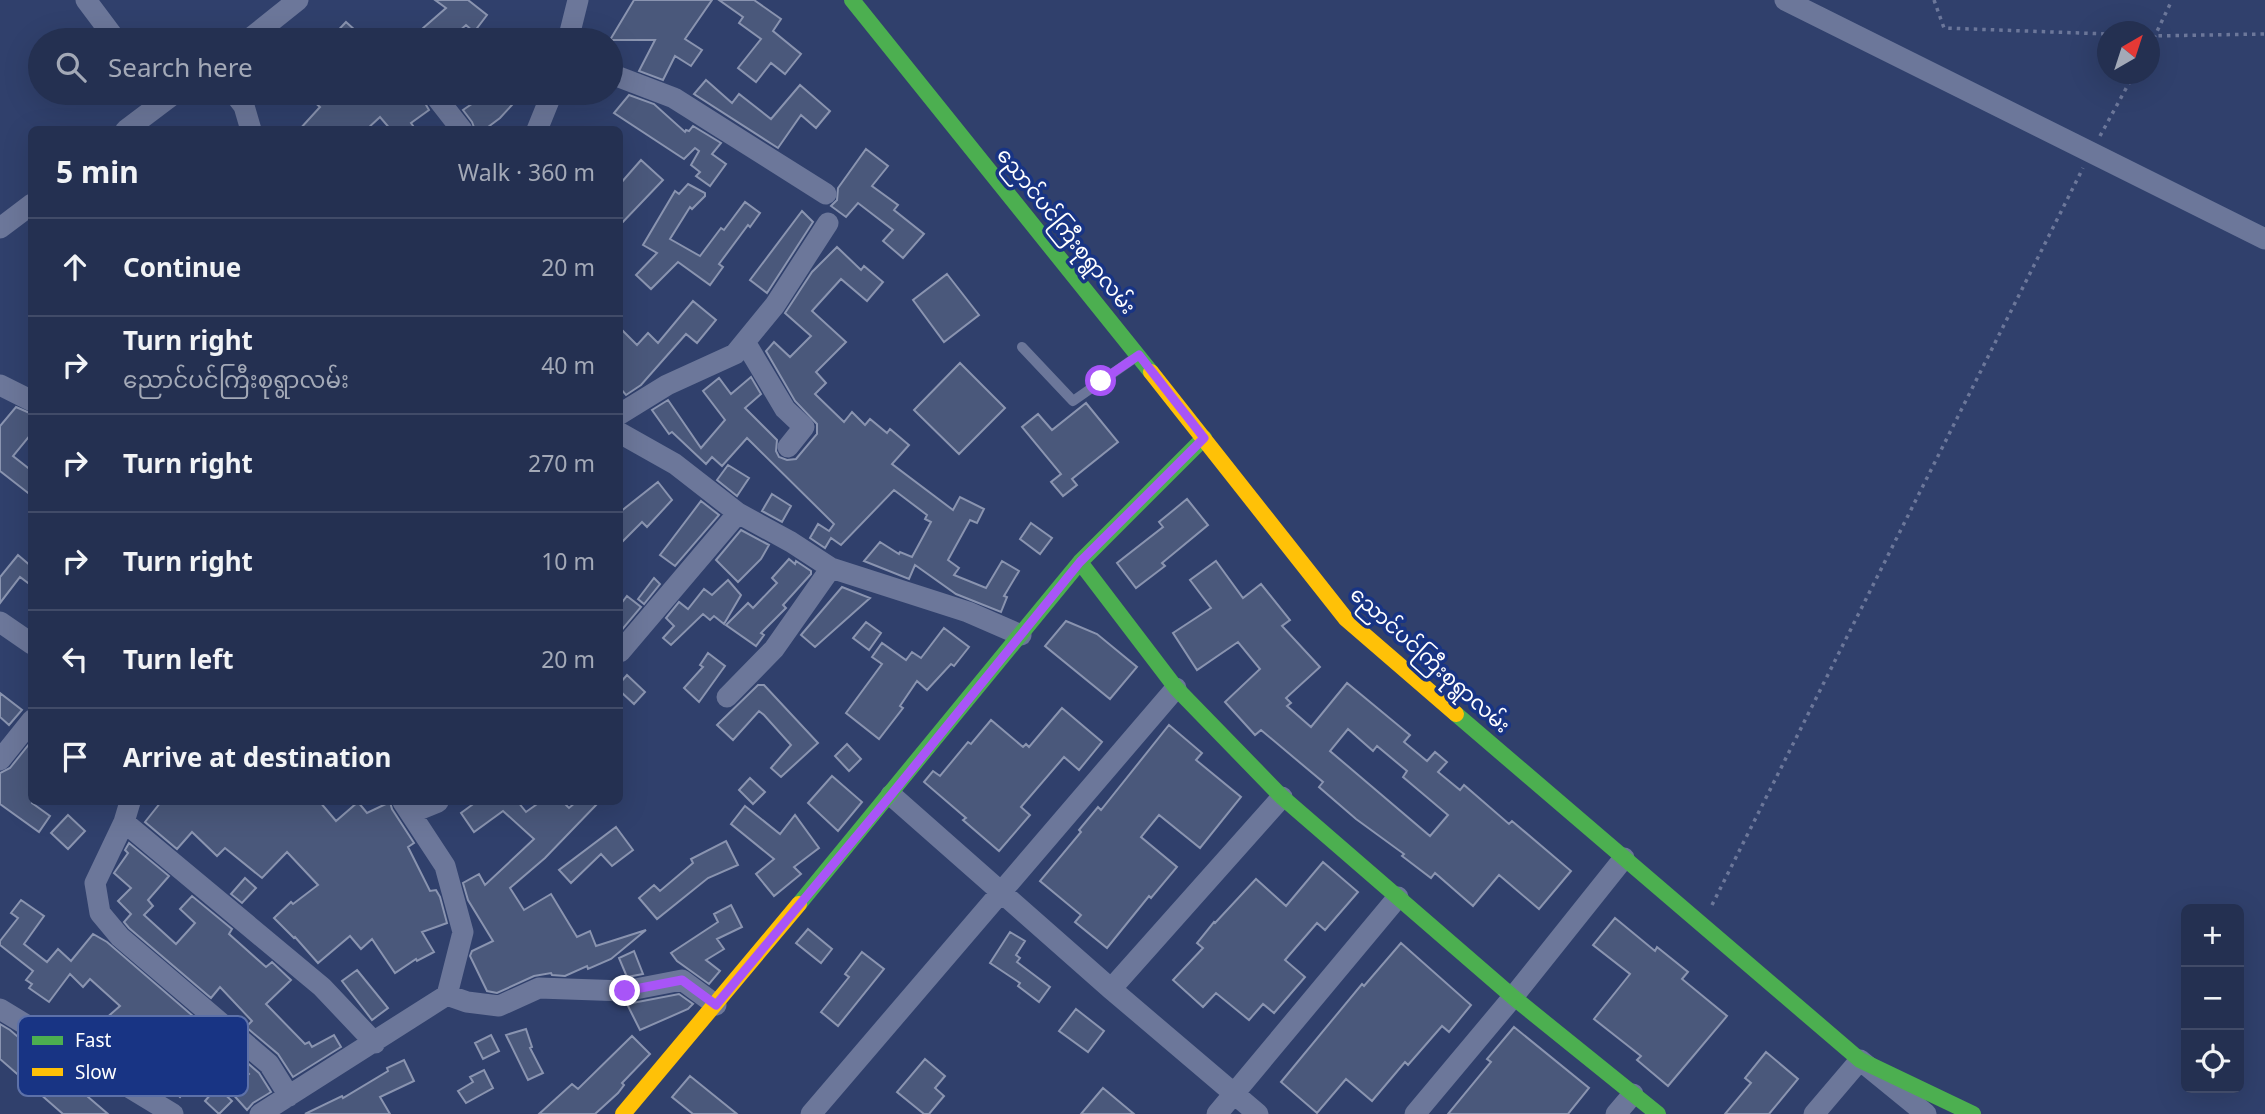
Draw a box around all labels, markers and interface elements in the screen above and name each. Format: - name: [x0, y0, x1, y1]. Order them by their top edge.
- north arrow: [2097, 21, 2160, 84]
- search box: [28, 28, 623, 105]
- icon: search: [52, 48, 90, 86]
- text: Search here: [108, 49, 253, 85]
- street label: ညောင်ပင်ကြီးစုရွာလမ်း: [988, 141, 1143, 322]
- text: 5 min: [56, 151, 139, 192]
- text: Walk · 360 m: [458, 156, 595, 188]
- icon: ahead: [56, 248, 94, 286]
- text: Continue: [123, 249, 241, 285]
- text: 20 m: [541, 251, 595, 283]
- text: Turn right: [123, 322, 253, 358]
- icon: right: [56, 346, 94, 384]
- text: 40 m: [541, 349, 595, 381]
- text: ညောင်ပင်ကြီးစုရွာလမ်း: [123, 363, 349, 395]
- route start: [1085, 365, 1116, 396]
- icon: right: [56, 444, 94, 482]
- text: Turn right: [123, 445, 253, 481]
- text: 270 m: [528, 447, 595, 479]
- icon: right: [56, 542, 94, 580]
- text: Turn right: [123, 543, 253, 579]
- text: 10 m: [541, 545, 595, 577]
- street label: ညောင်ပင်ကြီးစုရွာလမ်း: [1342, 579, 1517, 742]
- icon: left: [56, 640, 94, 678]
- text: Turn left: [123, 641, 234, 677]
- text: 20 m: [541, 643, 595, 675]
- icon: arrive: [56, 738, 94, 776]
- text: Arrive at destination: [123, 739, 392, 775]
- map controls: [2181, 904, 2244, 1093]
- button: +: [2181, 904, 2244, 967]
- button: −: [2181, 967, 2244, 1030]
- route end: [609, 975, 640, 1006]
- legend: [18, 1016, 248, 1096]
- text: Fast: [75, 1027, 112, 1053]
- button: locate: [2181, 1030, 2244, 1093]
- text: Slow: [75, 1059, 116, 1085]

